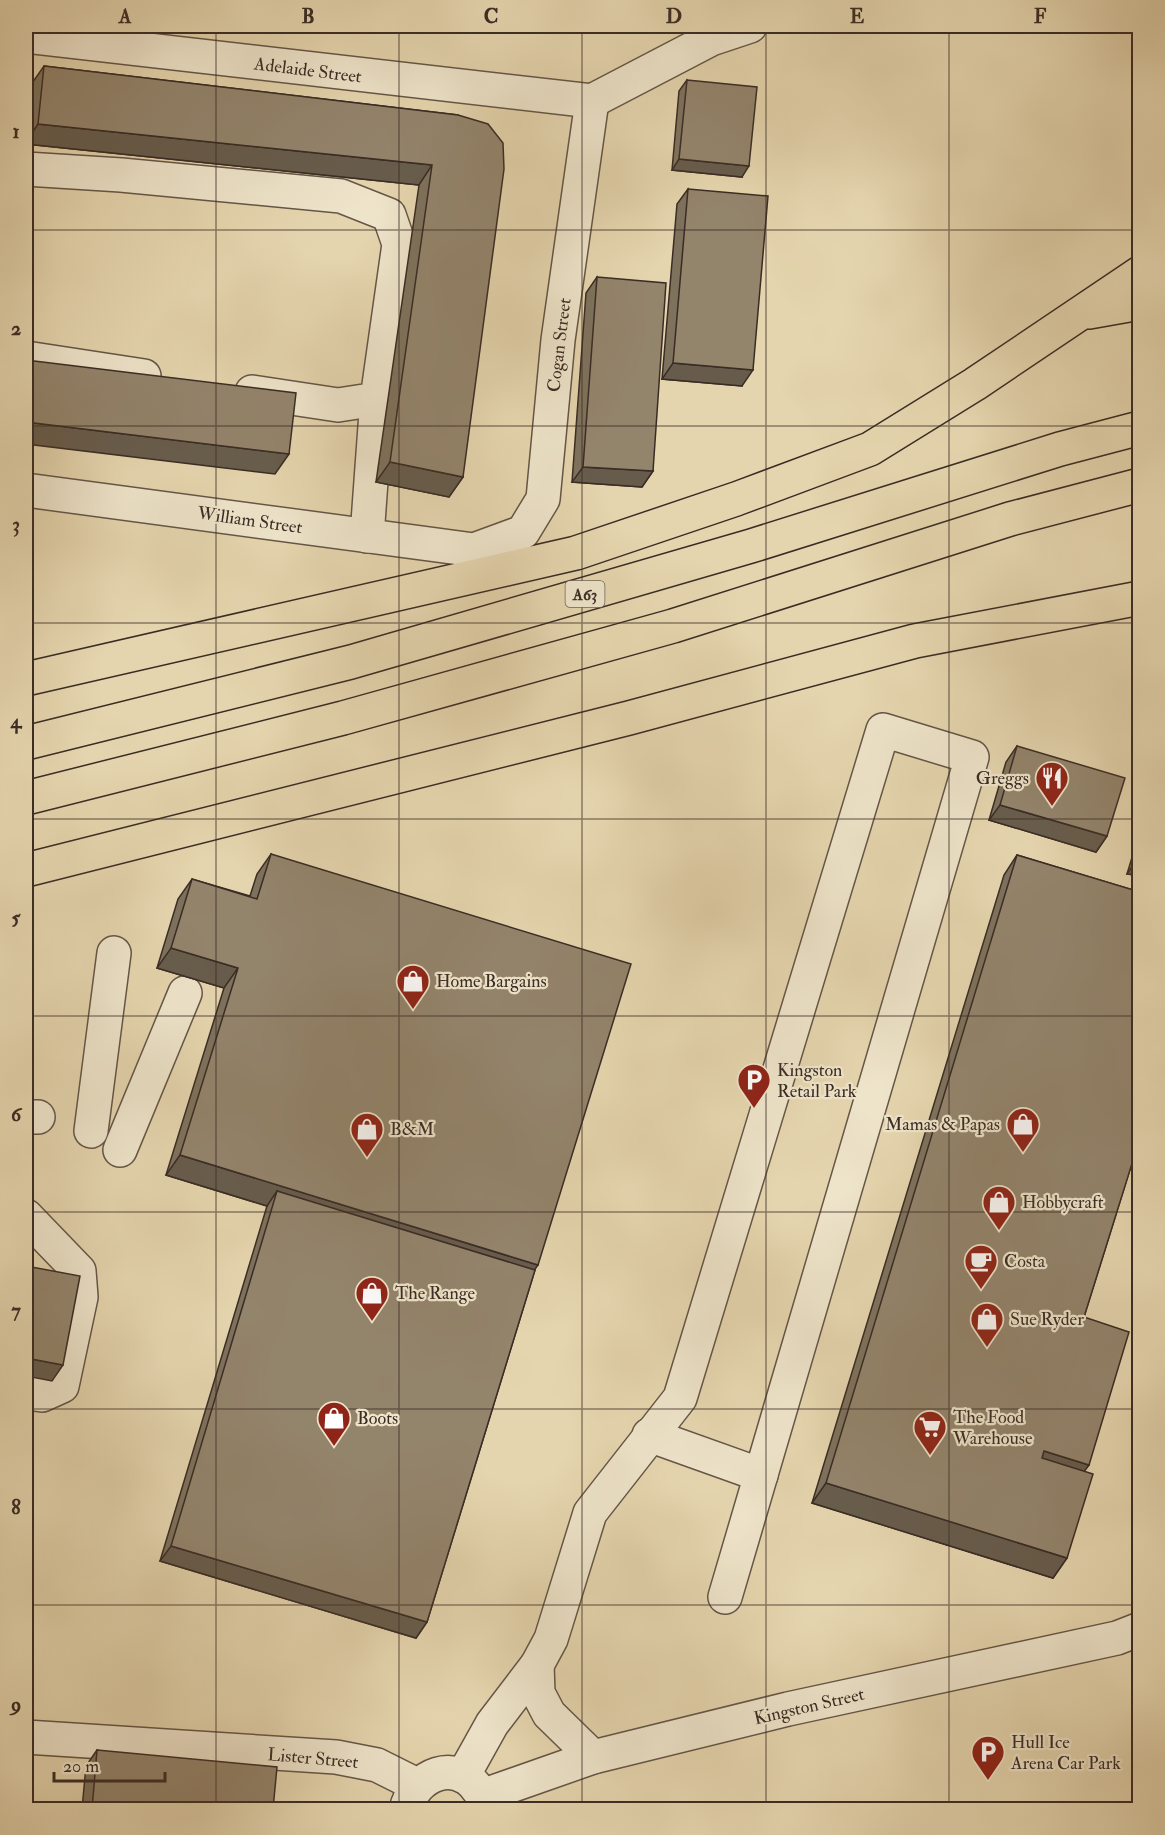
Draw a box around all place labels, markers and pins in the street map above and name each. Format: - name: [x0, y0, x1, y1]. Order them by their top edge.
- restaurant icon: Greggs: [1034, 760, 1070, 807]
- place label: Greggs: [976, 767, 1029, 790]
- shop icon: Home Bargains: [395, 963, 431, 1010]
- place label: Home Bargains: [436, 970, 547, 993]
- place label: Kingston Retail Park: [777, 1059, 857, 1103]
- parking icon: Kingston Retail Park: [736, 1062, 772, 1109]
- shop icon: Mamas & Papas: [1005, 1106, 1041, 1153]
- shop icon: B&M: [349, 1111, 385, 1158]
- place label: Mamas & Papas: [885, 1113, 1000, 1136]
- place label: B&M: [390, 1118, 434, 1141]
- shop icon: Hobbycraft: [981, 1184, 1017, 1231]
- place label: Hobbycraft: [1022, 1191, 1104, 1214]
- cafe icon: Costa: [963, 1243, 999, 1290]
- place label: Costa: [1004, 1250, 1046, 1273]
- shop icon: The Range: [354, 1275, 390, 1322]
- place label: The Range: [395, 1282, 476, 1305]
- shop icon: Sue Ryder: [969, 1301, 1005, 1348]
- place label: Sue Ryder: [1010, 1308, 1084, 1331]
- shop icon: Boots: [316, 1400, 352, 1447]
- place label: The Food Warehouse: [952, 1406, 1033, 1450]
- place label: Boots: [357, 1407, 398, 1430]
- supermarket icon: The Food Warehouse: [912, 1409, 948, 1456]
- place label: Hull Ice Arena Car Park: [1010, 1731, 1121, 1775]
- parking icon: Hull Ice Arena Car Park: [970, 1734, 1006, 1781]

